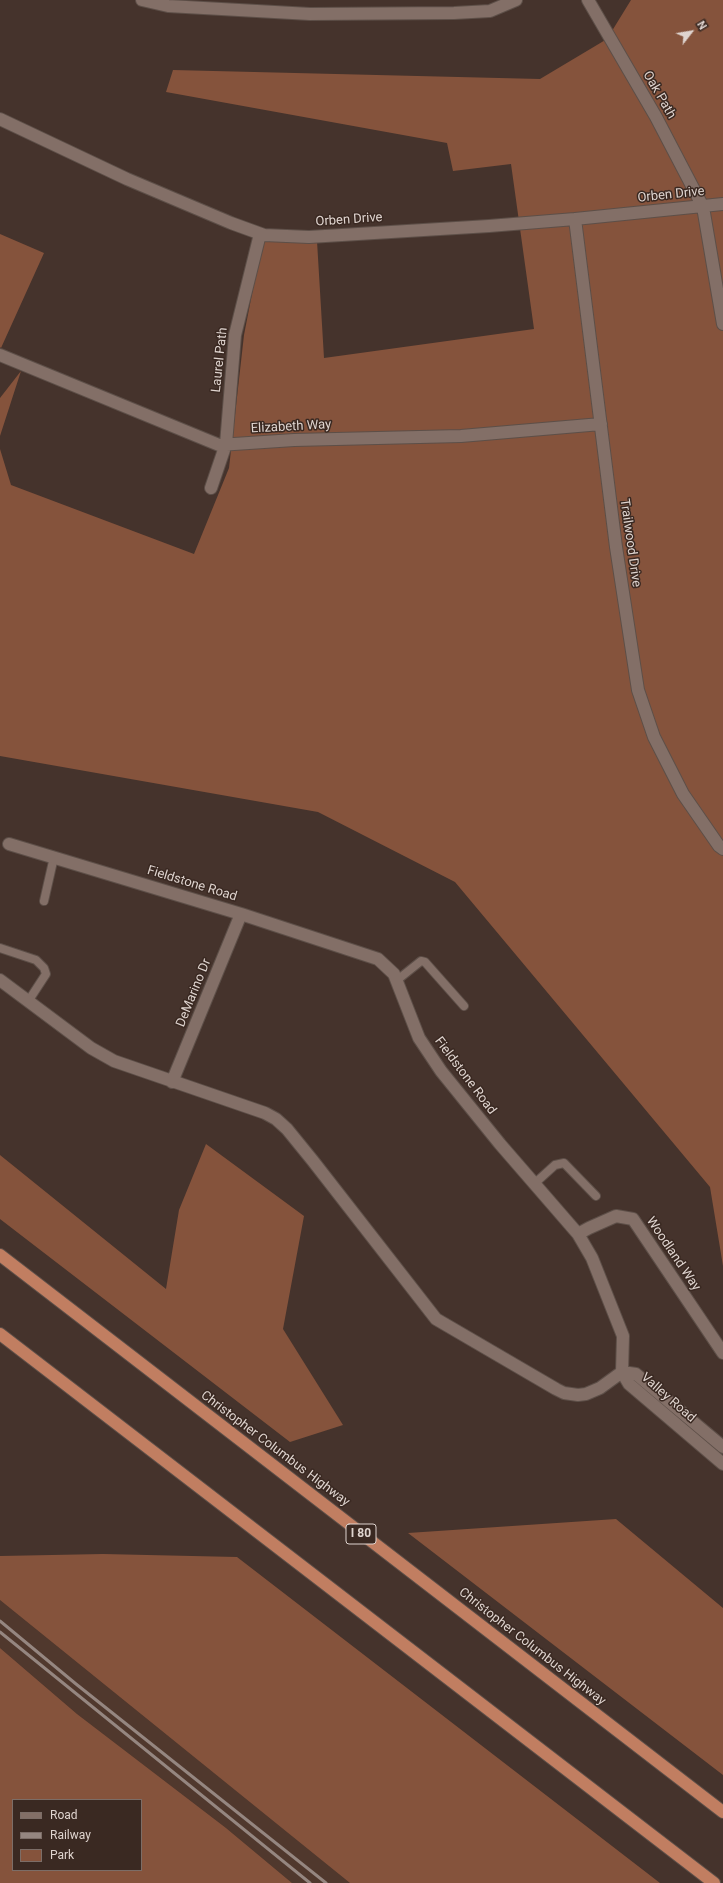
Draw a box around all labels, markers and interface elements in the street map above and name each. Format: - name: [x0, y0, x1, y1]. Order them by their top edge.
- north arrow: [671, 12, 711, 52]
- text: N: [694, 19, 709, 32]
- street label: Oak Path: [639, 68, 679, 122]
- street label: Orben Drive: [637, 184, 705, 206]
- street label: Orben Drive: [315, 210, 383, 230]
- street label: Laurel Path: [209, 327, 231, 393]
- street label: Elizabeth Way: [250, 417, 332, 437]
- street label: Trailwood Drive: [616, 498, 644, 588]
- street label: Fieldstone Road: [145, 863, 239, 905]
- street label: DeMarino Dr: [173, 957, 215, 1029]
- street label: Fieldstone Road: [431, 1034, 499, 1118]
- street label: Woodland Way: [643, 1214, 703, 1294]
- street label: Valley Road: [637, 1370, 699, 1426]
- street label: Christopher Columbus Highway: [198, 1388, 352, 1510]
- road number: I 80: [346, 1524, 376, 1544]
- street label: Christopher Columbus Highway: [455, 1585, 609, 1709]
- legend: [12, 1799, 142, 1871]
- text: Road: [50, 1808, 78, 1822]
- text: Railway: [50, 1828, 91, 1842]
- text: Park: [50, 1848, 74, 1862]

